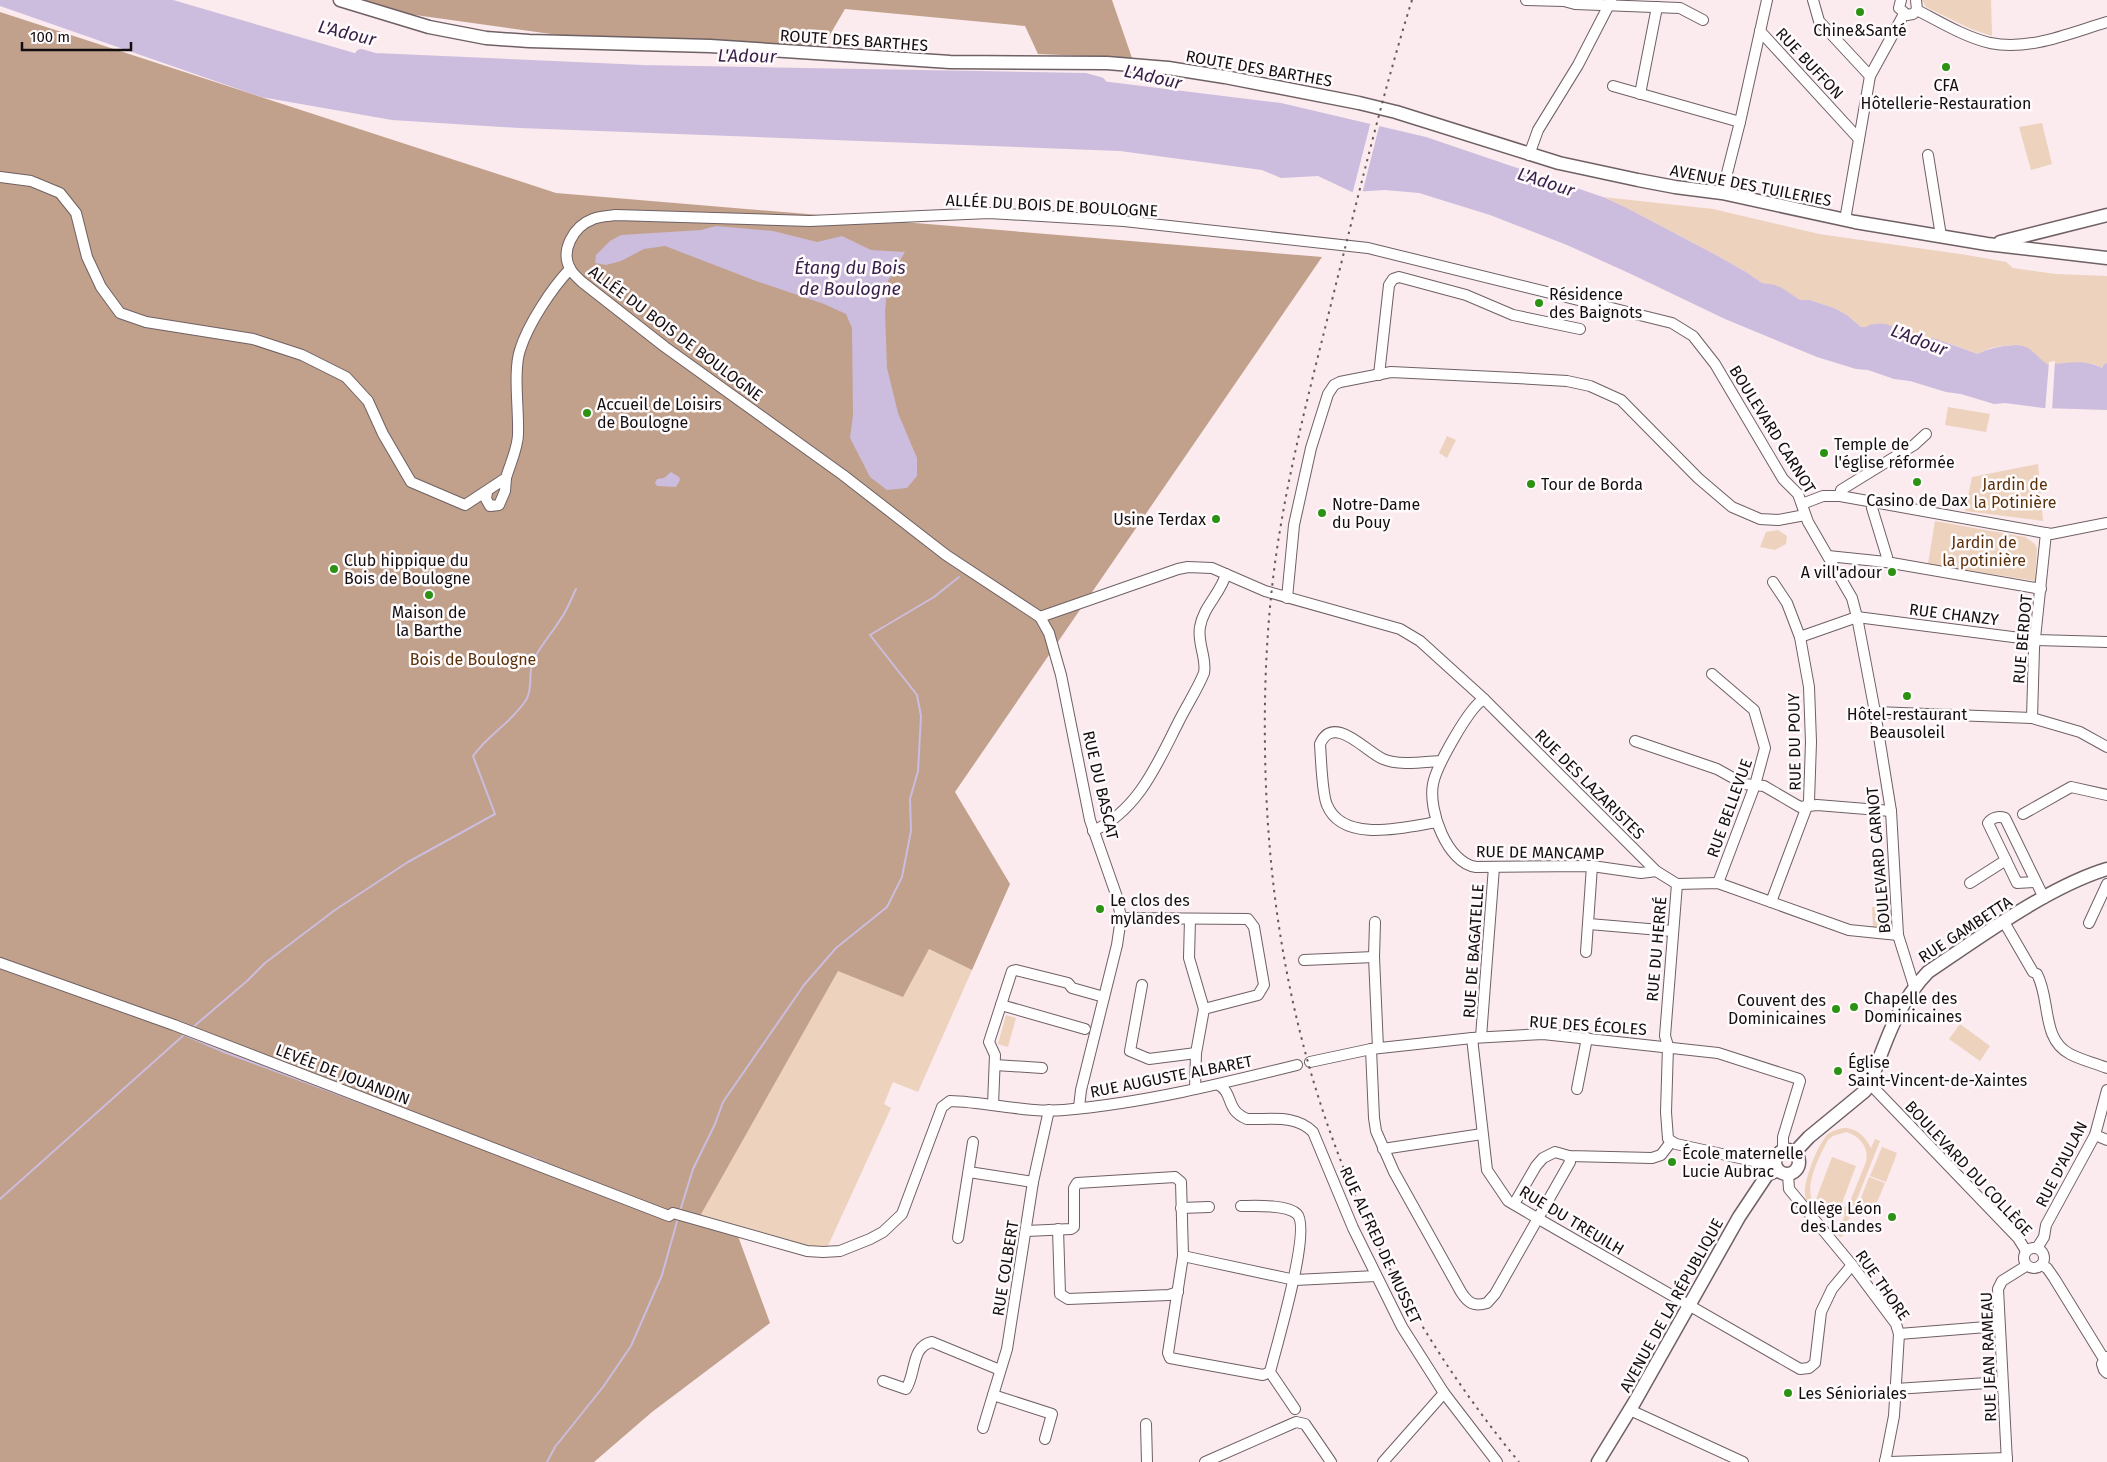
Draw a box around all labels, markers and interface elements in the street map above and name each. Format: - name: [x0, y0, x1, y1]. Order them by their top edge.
- marker: Chine&Santé: [1854, 6, 1866, 18]
- water label: L'Adour: [316, 15, 379, 51]
- scale bar: [22, 20, 131, 52]
- place label: Chine&Santé: [1813, 21, 1907, 40]
- street label: RUE BUFFON: [1772, 24, 1848, 103]
- street label: ROUTE DES BARTHES: [779, 26, 929, 55]
- text: 100 m: [30, 28, 70, 46]
- water label: L'Adour: [717, 44, 778, 68]
- street label: ROUTE DES BARTHES: [1184, 46, 1334, 91]
- water label: L'Adour: [1122, 60, 1185, 95]
- marker: CFA Hôtellerie-Restauration: [1940, 61, 1952, 73]
- place label: CFA Hôtellerie-Restauration: [1861, 76, 2032, 113]
- street label: AVENUE DES TUILERIES: [1669, 161, 1833, 211]
- water label: L'Adour: [1515, 162, 1578, 202]
- street label: ALLÉE DU BOIS DE BOULOGNE: [945, 189, 1159, 221]
- water label: Étang du Bois de Boulogne: [794, 256, 906, 300]
- street label: ALLÉE DU BOIS DE BOULOGNE: [585, 261, 767, 405]
- place label: Résidence des Baignots: [1549, 285, 1642, 322]
- marker: Résidence des Baignots: [1533, 297, 1545, 309]
- water label: L'Adour: [1888, 319, 1951, 361]
- street label: BOULEVARD CARNOT: [1725, 362, 1820, 497]
- place label: Accueil de Loisirs de Boulogne: [597, 395, 722, 432]
- marker: Accueil de Loisirs de Boulogne: [581, 407, 593, 419]
- place label: Temple de l'église réformée: [1834, 435, 1955, 472]
- marker: Temple de l'église réformée: [1818, 447, 1830, 459]
- place label: Tour de Borda: [1541, 475, 1643, 494]
- park label: Jardin de la Potinière: [1973, 475, 2057, 512]
- marker: Casino de Dax: [1911, 476, 1923, 488]
- marker: Tour de Borda: [1525, 478, 1537, 490]
- place label: Casino de Dax: [1866, 491, 1968, 510]
- place label: Notre-Dame du Pouy: [1332, 495, 1420, 532]
- marker: Notre-Dame du Pouy: [1316, 507, 1328, 519]
- place label: Usine Terdax: [1113, 510, 1206, 529]
- marker: Usine Terdax: [1210, 513, 1222, 525]
- park label: Jardin de la potinière: [1942, 533, 2026, 570]
- place label: Club hippique du Bois de Boulogne: [344, 551, 471, 588]
- marker: Club hippique du Bois de Boulogne: [328, 563, 340, 575]
- place label: A vill'adour: [1801, 563, 1883, 582]
- marker: A vill'adour: [1886, 566, 1898, 578]
- marker: Maison de la Barthe: [423, 589, 435, 601]
- street label: RUE BERDOT: [2009, 593, 2036, 685]
- street label: RUE CHANZY: [1908, 600, 2000, 629]
- place label: Maison de la Barthe: [392, 603, 466, 640]
- park label: Bois de Boulogne: [410, 650, 536, 669]
- marker: Hôtel-restaurant Beausoleil: [1901, 690, 1913, 702]
- street label: RUE DU POUY: [1784, 693, 1805, 791]
- place label: Hôtel-restaurant Beausoleil: [1847, 705, 1967, 742]
- street label: RUE DES LAZARISTES: [1531, 726, 1649, 843]
- street label: RUE DU BASCAT: [1079, 729, 1122, 842]
- street label: RUE BELLEVUE: [1703, 756, 1756, 860]
- street label: BOULEVARD CARNOT: [1863, 785, 1894, 934]
- street label: RUE DE MANCAMP: [1476, 842, 1604, 863]
- street label: RUE DE BAGATELLE: [1459, 883, 1488, 1019]
- place label: Le clos des mylandes: [1110, 891, 1190, 928]
- street label: RUE GAMBETTA: [1915, 892, 2016, 967]
- street label: RUE DU HERRÉ: [1641, 896, 1671, 1002]
- marker: Le clos des mylandes: [1094, 903, 1106, 915]
- place label: Chapelle des Dominicaines: [1864, 989, 1962, 1026]
- place label: Couvent des Dominicaines: [1728, 991, 1826, 1028]
- marker: Chapelle des Dominicaines: [1848, 1001, 1860, 1013]
- marker: Couvent des Dominicaines: [1830, 1003, 1842, 1015]
- street label: RUE DES ÉCOLES: [1529, 1011, 1648, 1039]
- street label: LEVÉE DE JOUANDIN: [273, 1039, 413, 1109]
- street label: RUE AUGUSTE ALBARET: [1088, 1051, 1255, 1102]
- place label: Église Saint-Vincent-de-Xaintes: [1848, 1052, 2027, 1090]
- marker: Église Saint-Vincent-de-Xaintes: [1832, 1065, 1844, 1077]
- street label: BOULEVARD DU COLLÈGE: [1901, 1096, 2037, 1240]
- street label: RUE D'AULAN: [2032, 1118, 2091, 1210]
- place label: École maternelle Lucie Aubrac: [1682, 1143, 1803, 1181]
- marker: École maternelle Lucie Aubrac: [1666, 1156, 1678, 1168]
- street label: RUE ALFRED DE MUSSET: [1336, 1164, 1426, 1327]
- street label: RUE DU TREUILH: [1516, 1182, 1628, 1259]
- place label: Collège Léon des Landes: [1790, 1199, 1882, 1236]
- marker: Collège Léon des Landes: [1886, 1211, 1898, 1223]
- street label: AVENUE DE LA RÉPUBLIQUE: [1615, 1214, 1727, 1396]
- street label: RUE COLBERT: [989, 1218, 1023, 1317]
- street label: RUE THORE: [1851, 1246, 1914, 1324]
- street label: RUE JEAN RAMEAU: [1977, 1292, 2000, 1422]
- place label: Les Sénioriales: [1798, 1384, 1907, 1403]
- marker: Les Sénioriales: [1782, 1387, 1794, 1399]

